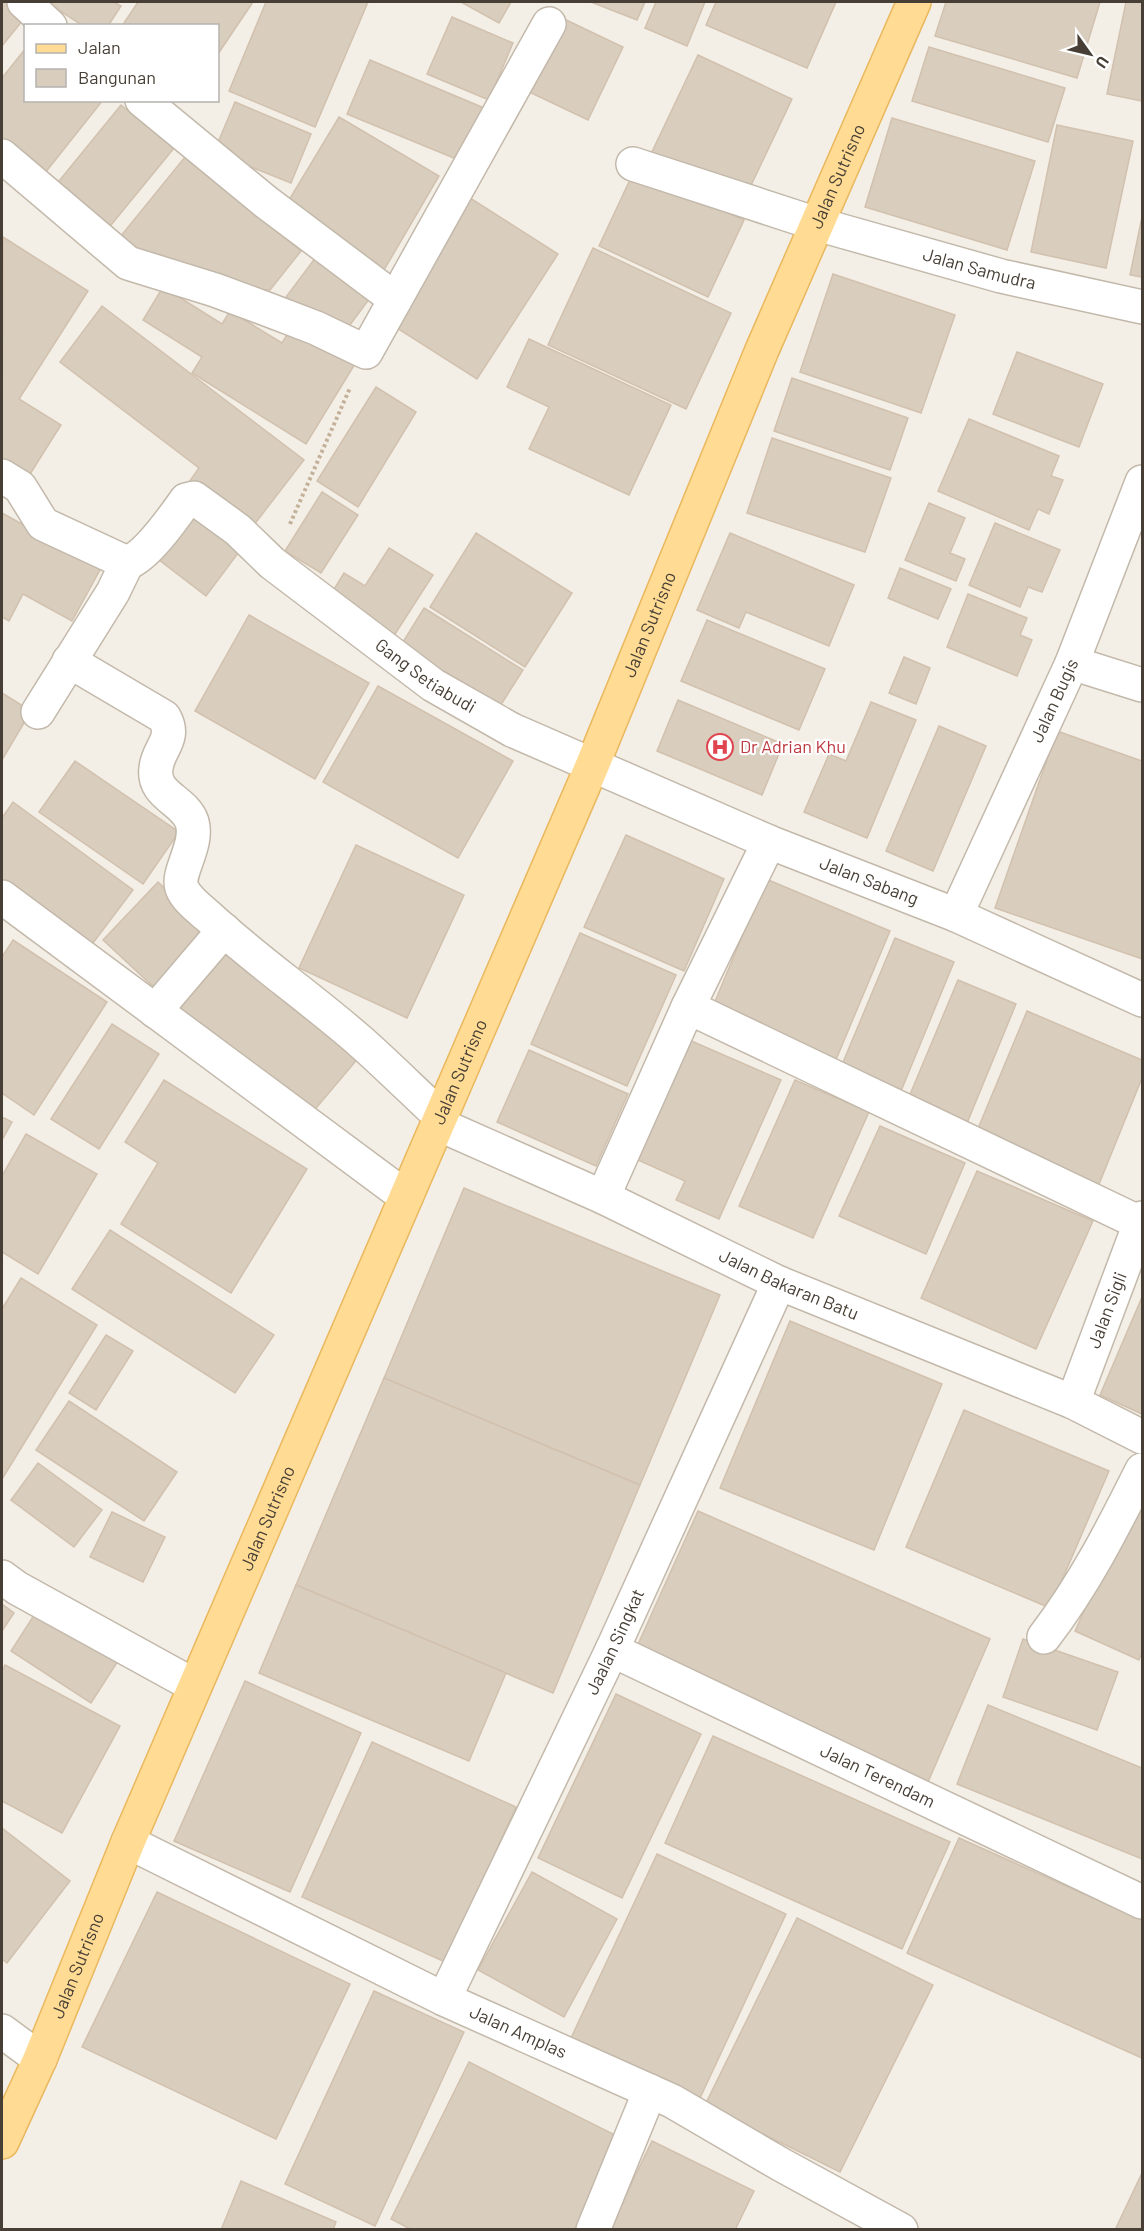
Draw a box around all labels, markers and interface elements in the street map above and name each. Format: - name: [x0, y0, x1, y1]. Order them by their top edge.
- legend: [24, 24, 219, 102]
- north arrow: [1060, 24, 1120, 84]
- text: Jalan: [78, 36, 121, 58]
- text: U: [1092, 53, 1114, 72]
- text: Bangunan: [78, 66, 156, 88]
- street label: Jalan Sutrisno: [804, 120, 869, 232]
- street label: Jalan Samudra: [921, 242, 1038, 293]
- street label: Jalan Sutrisno: [617, 568, 680, 680]
- street label: Gang Setiabudi: [371, 633, 480, 717]
- street label: Jalan Bugis: [1025, 655, 1083, 746]
- hospital icon: Dr Adrian Khu: [705, 732, 735, 762]
- place label: Dr Adrian Khu: [740, 735, 846, 757]
- street label: Jalan Sabang: [817, 851, 922, 909]
- street label: Jalan Sutrisno: [427, 1016, 491, 1127]
- street label: Jalan Bakaran Batu: [716, 1243, 862, 1324]
- street label: Jalan Sigli: [1082, 1269, 1131, 1351]
- street label: Jalan Sutrisno: [234, 1462, 299, 1574]
- street label: Jaalan Singkat: [580, 1585, 648, 1698]
- street label: Jalan Terendam: [817, 1739, 939, 1812]
- street label: Jalan Sutrisno: [46, 1909, 108, 2021]
- street label: Jalan Amplas: [467, 2000, 570, 2063]

